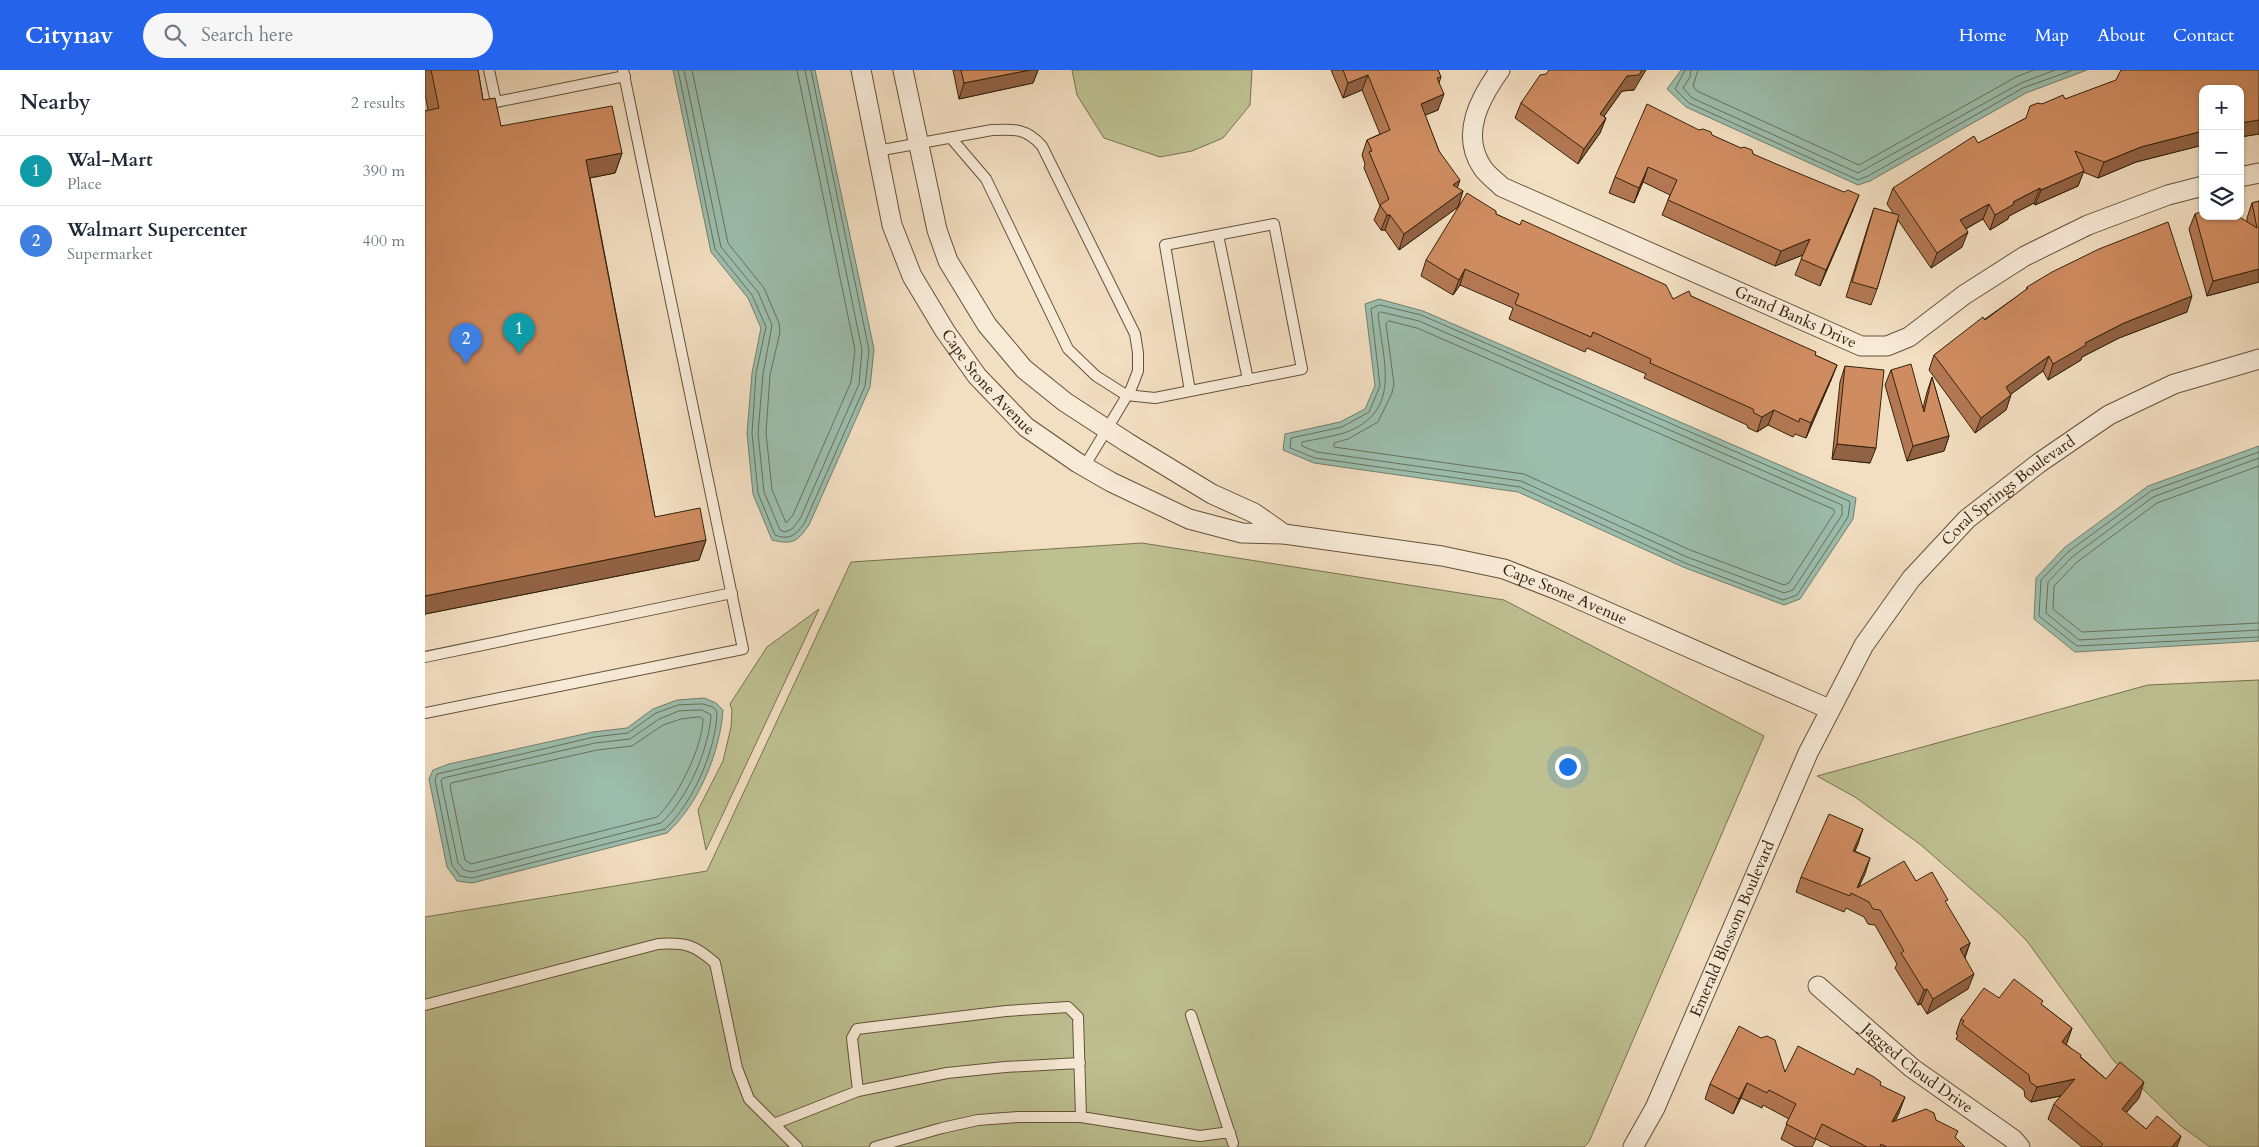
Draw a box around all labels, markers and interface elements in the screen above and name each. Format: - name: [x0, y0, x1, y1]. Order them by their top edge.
- search box: [143, 13, 493, 58]
- text: Citynav: [25, 19, 113, 52]
- icon: search: [161, 21, 189, 49]
- text: Search here: [201, 22, 293, 48]
- text: Home: [1959, 23, 2007, 48]
- text: Map: [2035, 23, 2069, 48]
- text: About: [2097, 23, 2145, 48]
- text: Contact: [2173, 23, 2234, 48]
- map controls: [2199, 85, 2244, 220]
- button: +: [2199, 85, 2244, 130]
- text: Nearby: [20, 88, 91, 117]
- text: 2 results: [351, 92, 405, 114]
- button: −: [2199, 130, 2244, 175]
- text: Wal-Mart: [67, 147, 153, 173]
- text: 1: [32, 160, 40, 182]
- text: 390 m: [363, 160, 405, 182]
- text: Place: [67, 173, 102, 195]
- button: layers: [2199, 175, 2244, 220]
- text: Walmart Supercenter: [67, 217, 247, 243]
- text: 2: [32, 230, 40, 252]
- text: 400 m: [363, 230, 405, 252]
- text: Supermarket: [67, 243, 153, 265]
- street label: Grand Banks Drive: [1731, 280, 1860, 354]
- pin: 1: [503, 313, 535, 354]
- pin: 2: [450, 323, 482, 364]
- street label: Cape Stone Avenue: [936, 325, 1039, 440]
- street label: Coral Springs Boulevard: [1936, 430, 2080, 551]
- street label: Cape Stone Avenue: [1499, 558, 1631, 630]
- your location: [1555, 754, 1581, 780]
- street label: Emerald Blossom Boulevard: [1685, 837, 1780, 1020]
- street label: Jagged Cloud Drive: [1855, 1017, 1977, 1118]

